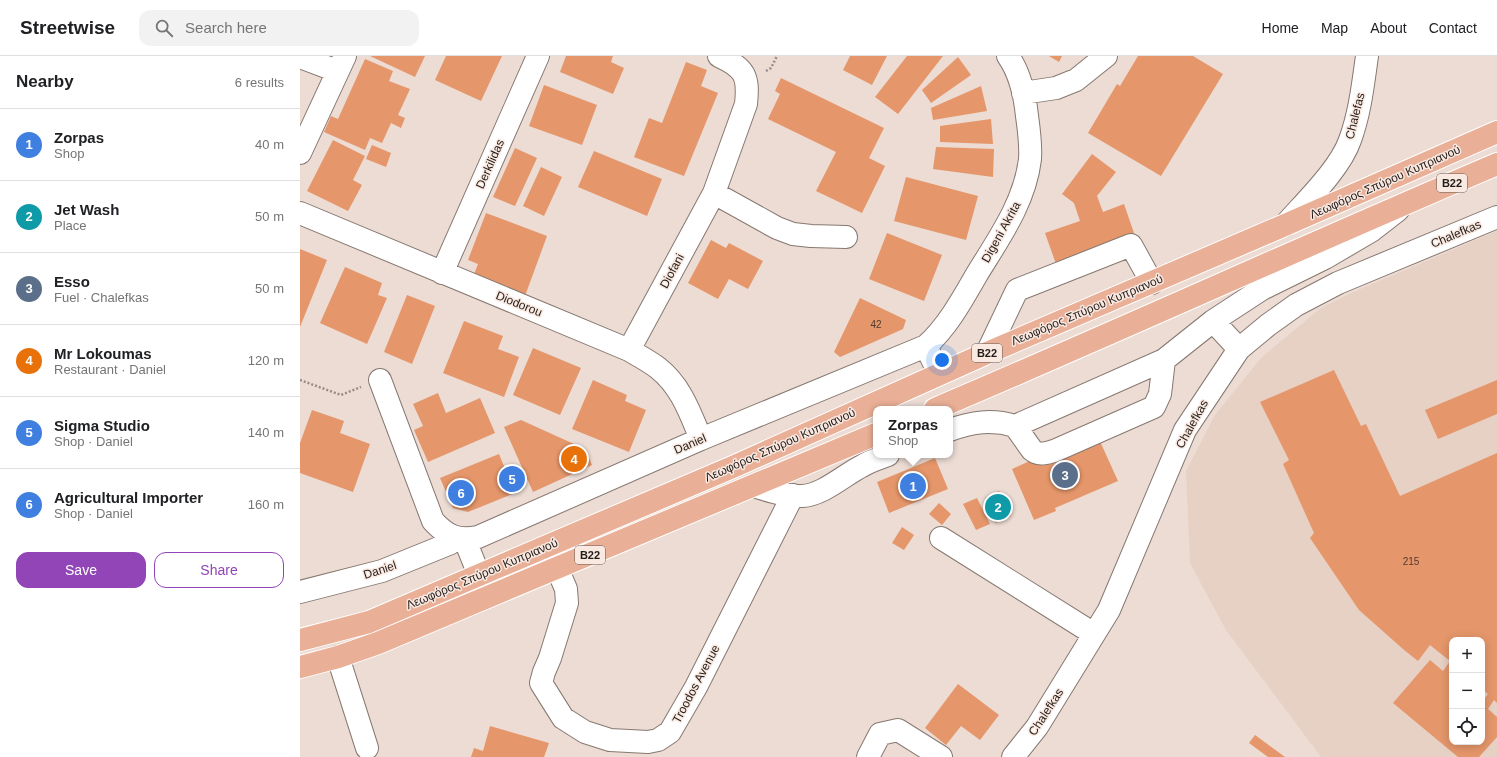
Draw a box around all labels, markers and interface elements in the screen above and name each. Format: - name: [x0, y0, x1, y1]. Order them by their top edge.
- search box: [139, 10, 419, 46]
- text: Streetwise: [20, 17, 115, 38]
- icon: search: [153, 17, 175, 39]
- text: Search here: [185, 19, 267, 36]
- text: Home: [1262, 20, 1299, 36]
- text: Map: [1321, 20, 1348, 36]
- text: About: [1370, 20, 1407, 36]
- text: Contact: [1429, 20, 1477, 36]
- text: Nearby: [16, 72, 74, 91]
- text: 6 results: [235, 75, 284, 90]
- street label: Chalefas: [1342, 91, 1368, 141]
- text: Zorpas: [54, 129, 104, 146]
- text: 1: [25, 137, 33, 152]
- text: 40 m: [255, 137, 284, 152]
- street label: Derkilidas: [473, 137, 507, 191]
- street label: Λεωφόρος Σπύρου Κυπριανού: [1308, 142, 1462, 222]
- text: Shop: [54, 146, 84, 161]
- road number: B22: [1437, 174, 1467, 192]
- street label: Digeni Akrita: [979, 199, 1024, 265]
- text: Jet Wash: [54, 201, 119, 218]
- text: 2: [25, 209, 33, 224]
- text: 50 m: [255, 209, 284, 224]
- street label: Chalefkas: [1429, 217, 1483, 251]
- text: Place: [54, 218, 87, 233]
- street label: Diofani: [657, 251, 687, 291]
- street label: Λεωφόρος Σπύρου Κυπριανού: [1009, 272, 1165, 348]
- text: Esso: [54, 273, 90, 290]
- text: 3: [25, 281, 33, 296]
- text: 50 m: [255, 281, 284, 296]
- street label: Diodorou: [494, 288, 544, 320]
- text: Fuel · Chalefkas: [54, 290, 149, 305]
- house number: 42: [870, 319, 882, 330]
- road number: B22: [972, 344, 1002, 362]
- text: Mr Lokoumas: [54, 345, 152, 362]
- your location: [932, 350, 952, 370]
- text: 4: [25, 353, 33, 368]
- text: 120 m: [248, 353, 284, 368]
- text: Restaurant · Daniel: [54, 362, 166, 377]
- street label: Chalefkas: [1173, 397, 1211, 451]
- street label: Λεωφόρος Σπύρου Κυπριανού: [703, 405, 857, 485]
- popup: [873, 406, 953, 458]
- text: Zorpas: [888, 416, 938, 433]
- text: Sigma Studio: [54, 417, 150, 434]
- text: 5: [25, 425, 33, 440]
- text: 140 m: [248, 425, 284, 440]
- street label: Daniel: [672, 431, 708, 457]
- text: Shop: [888, 433, 918, 448]
- text: Shop · Daniel: [54, 434, 133, 449]
- pin: 4: [561, 444, 587, 474]
- pin: 3: [1052, 460, 1078, 490]
- pin: 5: [499, 464, 525, 494]
- pin: 1: [900, 471, 926, 501]
- pin: 6: [448, 478, 474, 508]
- text: Agricultural Importer: [54, 489, 203, 506]
- pin: 2: [985, 492, 1011, 522]
- text: 6: [25, 497, 33, 512]
- text: 160 m: [248, 497, 284, 512]
- text: Shop · Daniel: [54, 506, 133, 521]
- street label: Λεωφόρος Σπύρου Κυπριανού: [404, 536, 560, 612]
- road number: B22: [575, 546, 605, 564]
- button: Save: [16, 552, 146, 588]
- button: Share: [154, 552, 284, 588]
- house number: 215: [1403, 556, 1420, 567]
- street label: Daniel: [362, 558, 398, 582]
- map controls: [1449, 637, 1485, 745]
- button: +: [1449, 637, 1485, 673]
- street label: Troodos Avenue: [669, 642, 723, 726]
- button: −: [1449, 673, 1485, 709]
- street label: Chalefkas: [1026, 686, 1066, 738]
- button: locate: [1449, 709, 1485, 745]

